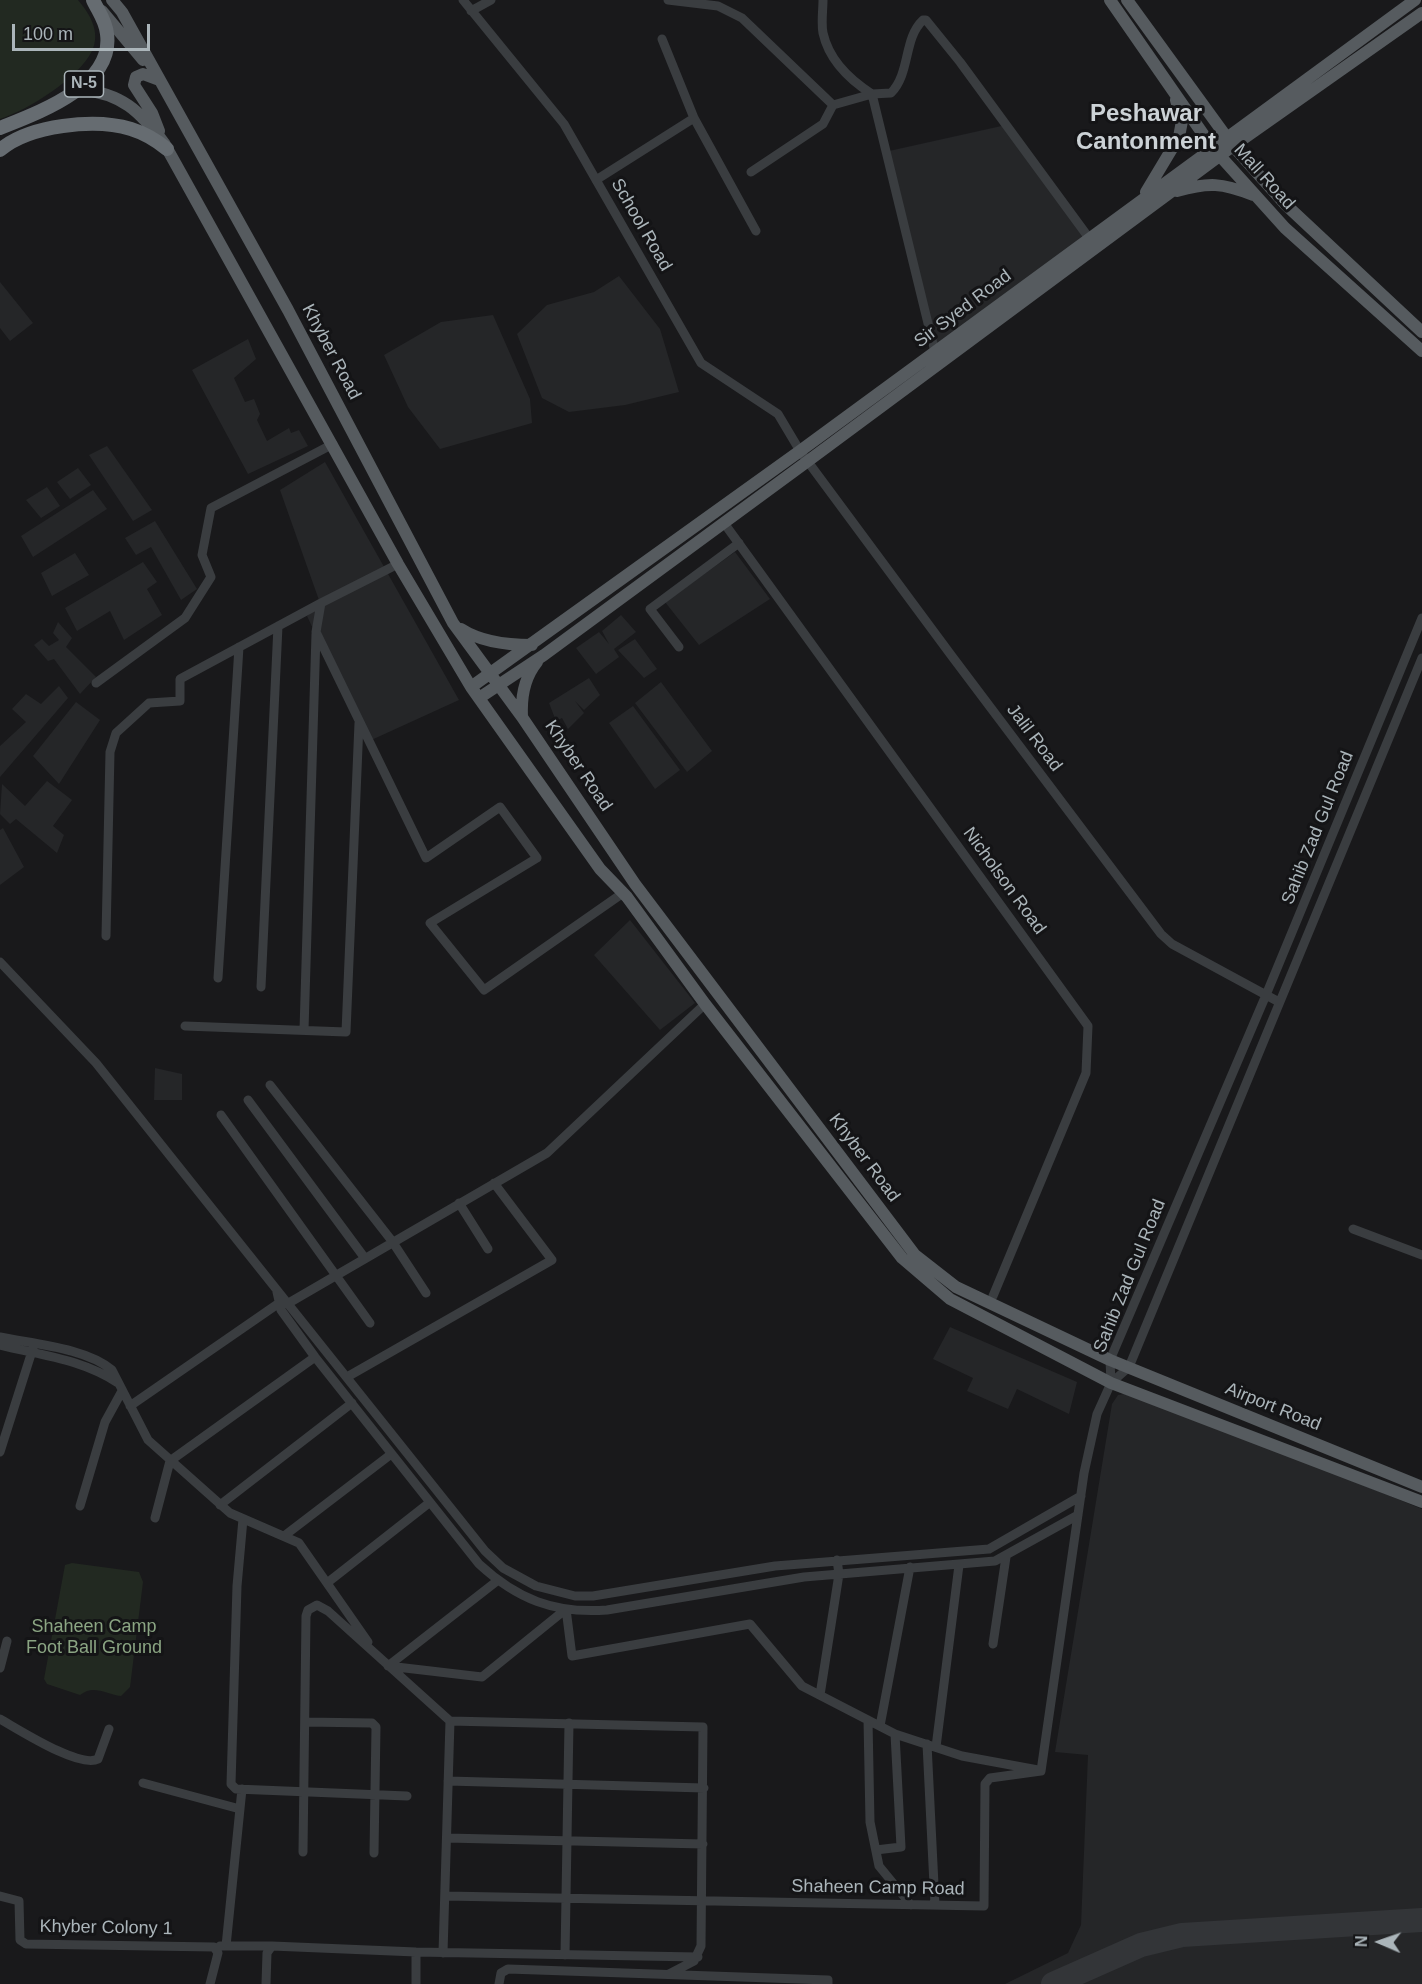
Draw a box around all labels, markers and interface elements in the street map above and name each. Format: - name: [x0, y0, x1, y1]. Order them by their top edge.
- scale bar: [15, 12, 153, 50]
- text: 100 m: [23, 24, 73, 44]
- road number: N-5: [64, 71, 104, 97]
- district label: Peshawar Cantonment: [1076, 100, 1216, 156]
- street label: Mall Road: [1229, 140, 1299, 214]
- street label: School Road: [606, 175, 676, 275]
- street label: Sir Syed Road: [910, 265, 1016, 353]
- street label: Khyber Road: [297, 301, 365, 403]
- street label: Jalil Road: [1002, 700, 1066, 776]
- street label: Khyber Road: [540, 716, 616, 816]
- street label: Sahib Zad Gul Road: [1277, 748, 1359, 908]
- street label: Nicholson Road: [958, 823, 1050, 939]
- street label: Khyber Road: [824, 1110, 904, 1206]
- street label: Sahib Zad Gul Road: [1089, 1196, 1171, 1356]
- street label: Airport Road: [1222, 1378, 1324, 1436]
- park label: Shaheen Camp Foot Ball Ground: [26, 1616, 162, 1658]
- street label: Shaheen Camp Road: [791, 1876, 965, 1900]
- north arrow: [1350, 1912, 1410, 1972]
- street label: Khyber Colony 1: [39, 1916, 173, 1940]
- text: N: [1353, 1935, 1370, 1947]

